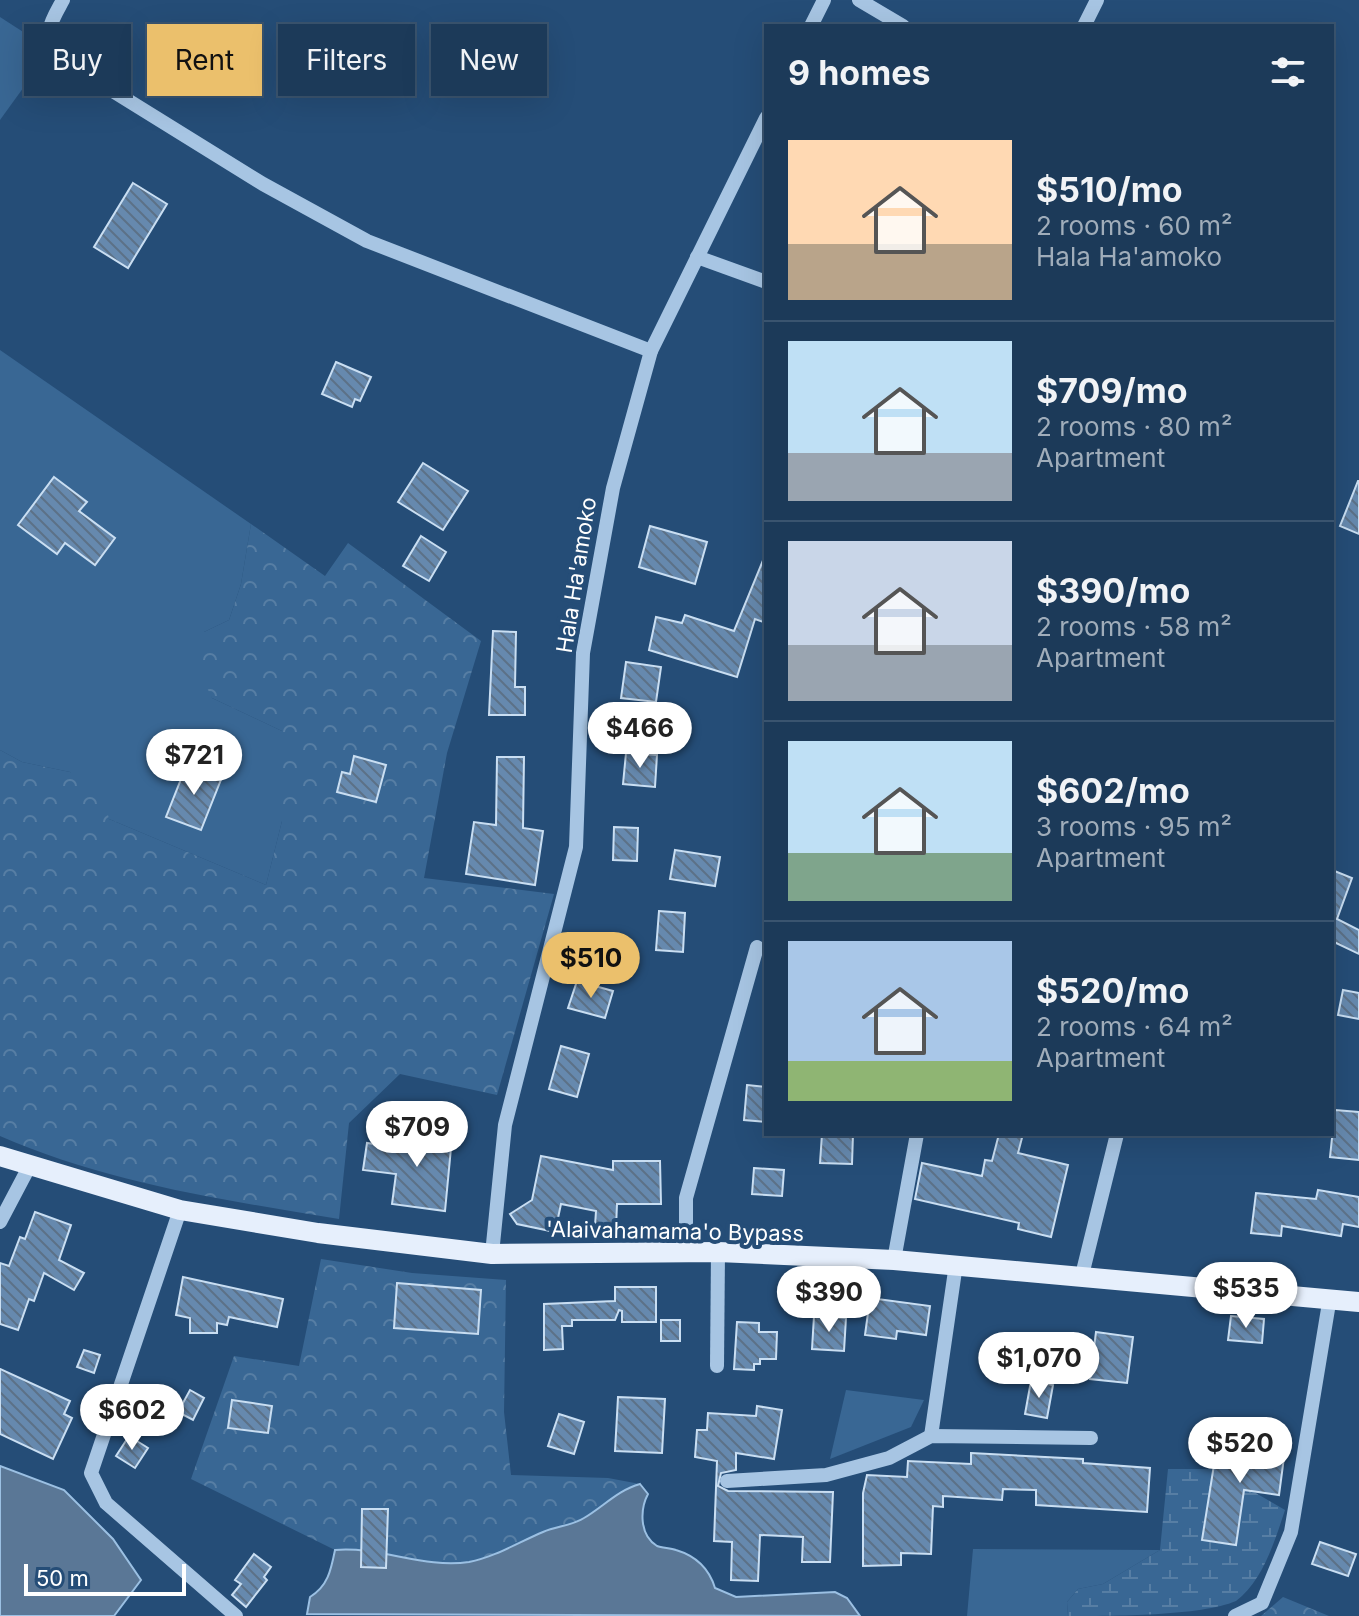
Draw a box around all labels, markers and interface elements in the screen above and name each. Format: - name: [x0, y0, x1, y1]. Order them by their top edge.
- chip: Buy: [24, 24, 131, 96]
- chip: Rent: [147, 24, 262, 96]
- chip: Filters: [278, 24, 415, 96]
- chip: New: [431, 24, 547, 96]
- icon: filters: [1266, 50, 1310, 94]
- text: 9 homes: [788, 52, 930, 93]
- text: $510/mo: [1036, 169, 1183, 210]
- icon: home: [852, 172, 948, 268]
- text: 2 rooms · 60 m²: [1036, 210, 1232, 241]
- text: Hala Ha'amoko: [1036, 241, 1222, 272]
- text: $709/mo: [1036, 370, 1188, 411]
- icon: home: [852, 373, 948, 469]
- text: 2 rooms · 80 m²: [1036, 411, 1232, 442]
- text: Apartment: [1036, 442, 1165, 473]
- street label: Hala Ha'amoko: [551, 495, 601, 655]
- text: $390/mo: [1036, 570, 1190, 611]
- icon: home: [852, 573, 948, 669]
- text: 2 rooms · 58 m²: [1036, 611, 1232, 642]
- text: Apartment: [1036, 642, 1165, 673]
- pin: $466: [593, 702, 687, 770]
- text: $466: [606, 712, 674, 743]
- pin: $721: [147, 729, 241, 797]
- text: $721: [164, 739, 224, 770]
- text: $602/mo: [1036, 770, 1190, 811]
- icon: home: [852, 773, 948, 869]
- text: 3 rooms · 95 m²: [1036, 811, 1232, 842]
- text: Apartment: [1036, 842, 1165, 873]
- pin: $510: [544, 932, 638, 1000]
- text: $510: [560, 942, 622, 973]
- text: $520/mo: [1036, 970, 1189, 1011]
- icon: home: [852, 973, 948, 1069]
- text: 2 rooms · 64 m²: [1036, 1011, 1233, 1042]
- text: Apartment: [1036, 1042, 1165, 1073]
- pin: $709: [370, 1101, 464, 1169]
- text: $709: [384, 1111, 450, 1142]
- street label: 'Alaivahamama'o Bypass: [546, 1216, 804, 1246]
- pin: $535: [1199, 1262, 1293, 1330]
- pin: $390: [782, 1266, 876, 1334]
- text: $535: [1212, 1272, 1280, 1303]
- text: $390: [795, 1276, 863, 1307]
- pin: $1,070: [974, 1332, 1104, 1400]
- text: $1,070: [996, 1342, 1082, 1373]
- pin: $602: [85, 1384, 179, 1452]
- text: $602: [98, 1394, 166, 1425]
- pin: $520: [1193, 1417, 1287, 1485]
- text: $520: [1206, 1427, 1274, 1458]
- scale bar: [24, 1560, 186, 1596]
- text: 50 m: [36, 1565, 89, 1591]

